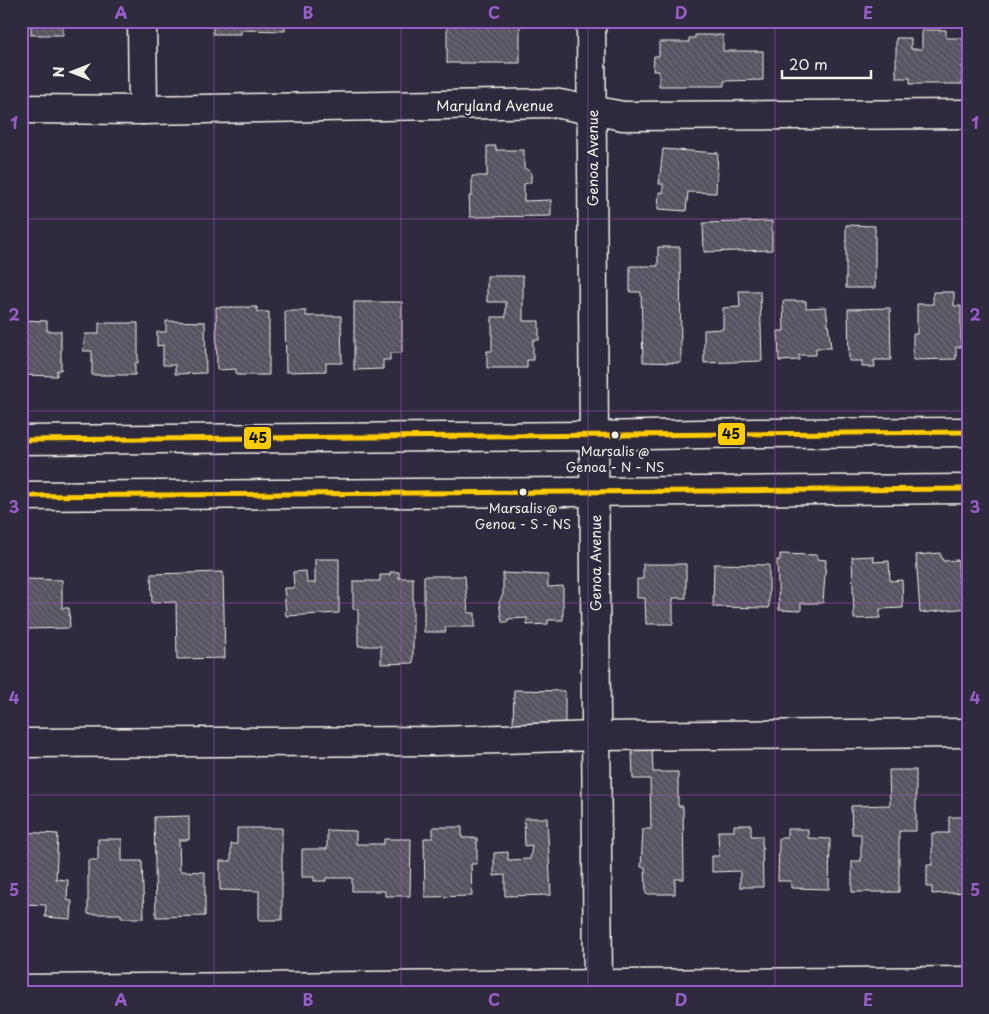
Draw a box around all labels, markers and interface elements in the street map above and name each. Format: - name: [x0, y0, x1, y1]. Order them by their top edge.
- text: A: [115, 0, 128, 24]
- text: B: [303, 0, 314, 24]
- text: C: [488, 0, 500, 24]
- text: D: [675, 0, 687, 24]
- text: E: [863, 0, 873, 24]
- north arrow: [48, 48, 98, 98]
- scale bar: [782, 48, 870, 80]
- text: 20 m: [789, 52, 828, 75]
- text: N: [48, 66, 69, 78]
- street label: Maryland Avenue: [436, 95, 554, 116]
- street label: Genoa Avenue: [582, 109, 603, 206]
- text: 1: [10, 110, 18, 134]
- text: 1: [971, 110, 979, 134]
- text: 2: [8, 302, 20, 326]
- text: 2: [969, 302, 981, 326]
- line badge: 45: [717, 422, 746, 446]
- text: 45: [722, 423, 740, 444]
- line badge: 45: [243, 426, 272, 450]
- text: 45: [249, 427, 267, 448]
- marker: Marsalis @ Genoa - N - NS: [610, 430, 620, 440]
- place label: Marsalis @ Genoa - N - NS: [566, 441, 664, 476]
- marker: Marsalis @ Genoa - S - NS: [518, 487, 528, 497]
- text: 3: [9, 494, 19, 518]
- text: 3: [970, 494, 980, 518]
- place label: Marsalis @ Genoa - S - NS: [475, 498, 571, 533]
- street label: Genoa Avenue: [585, 514, 606, 611]
- text: 4: [9, 685, 20, 709]
- text: 4: [970, 685, 981, 709]
- text: 5: [9, 877, 19, 901]
- text: 5: [970, 877, 980, 901]
- text: A: [115, 987, 128, 1011]
- text: B: [303, 987, 314, 1011]
- text: C: [488, 987, 500, 1011]
- text: D: [675, 987, 687, 1011]
- text: E: [863, 987, 873, 1011]

